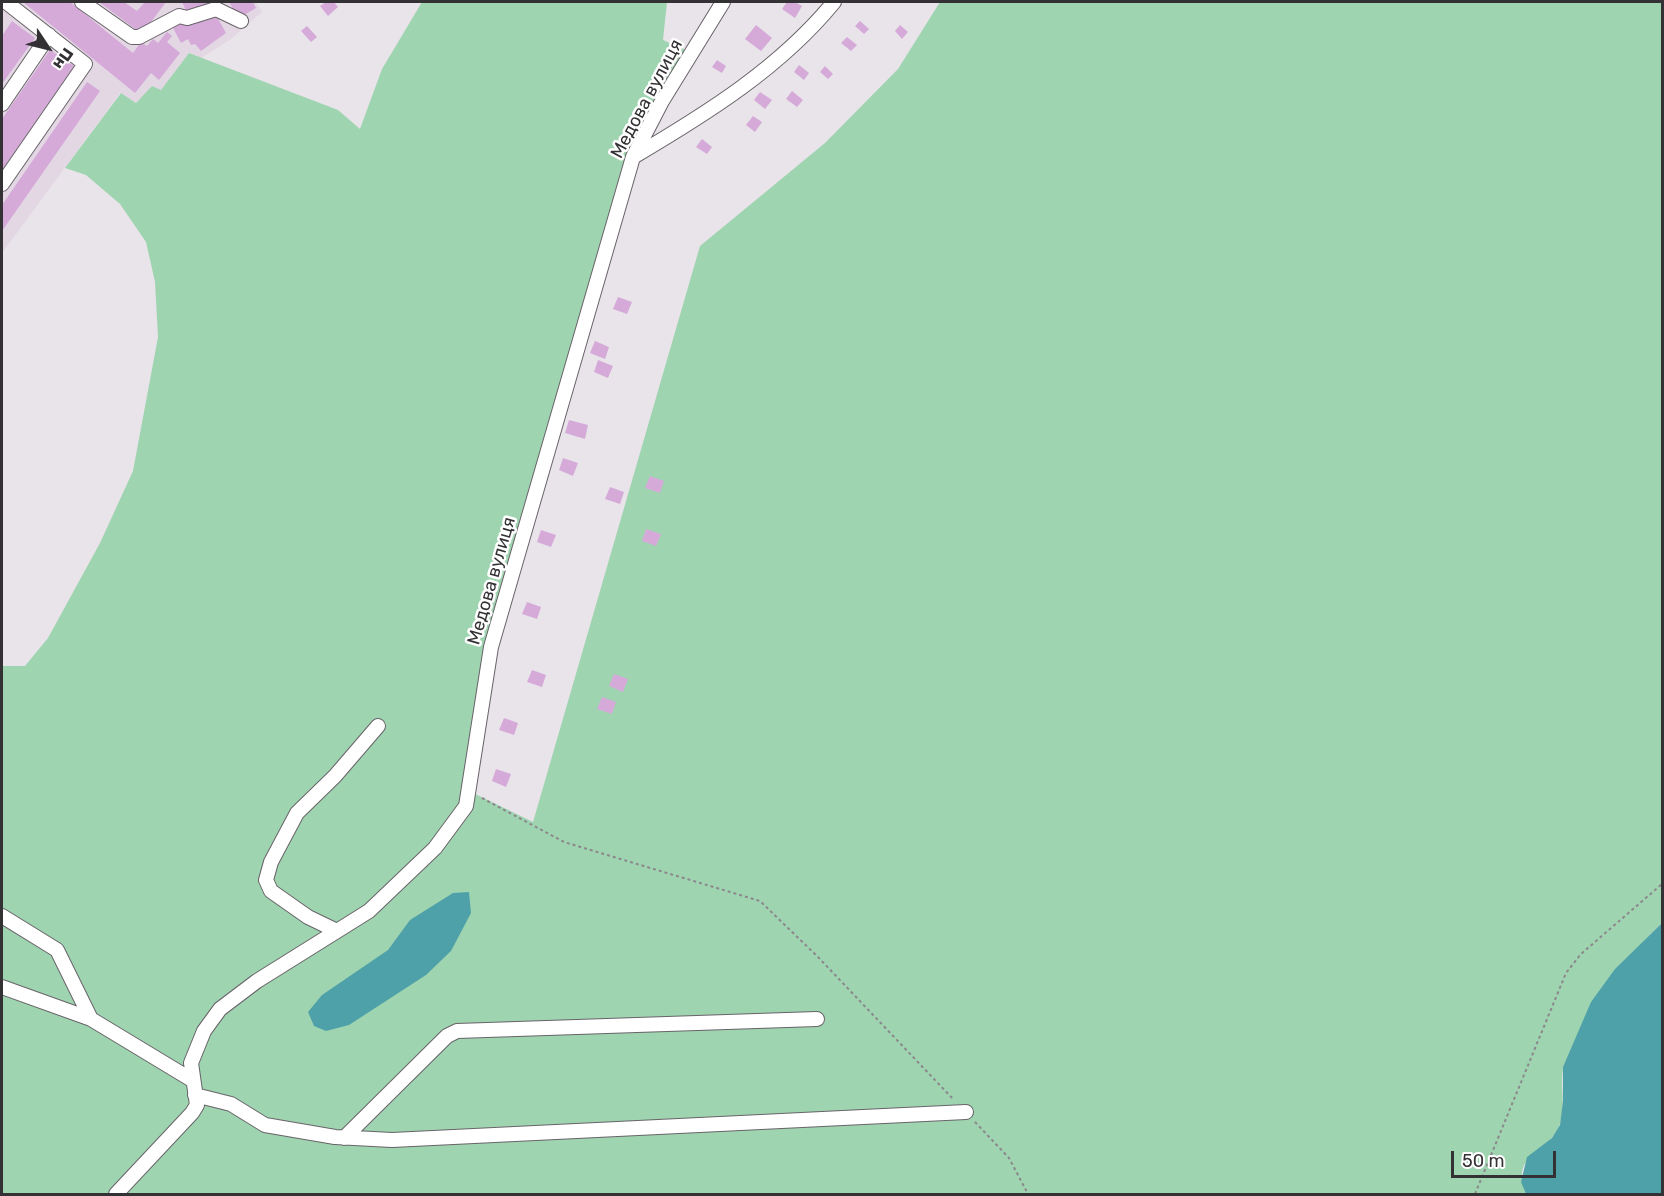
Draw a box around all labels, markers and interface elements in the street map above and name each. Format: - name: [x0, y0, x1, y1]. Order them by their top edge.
- north arrow: [18, 18, 78, 78]
- street label: Медова вулиця: [607, 36, 687, 162]
- text: Пн: [49, 44, 77, 73]
- street label: Медова вулиця: [463, 515, 521, 647]
- scale bar: [1454, 1139, 1559, 1177]
- text: 50 m: [1462, 1150, 1505, 1172]

